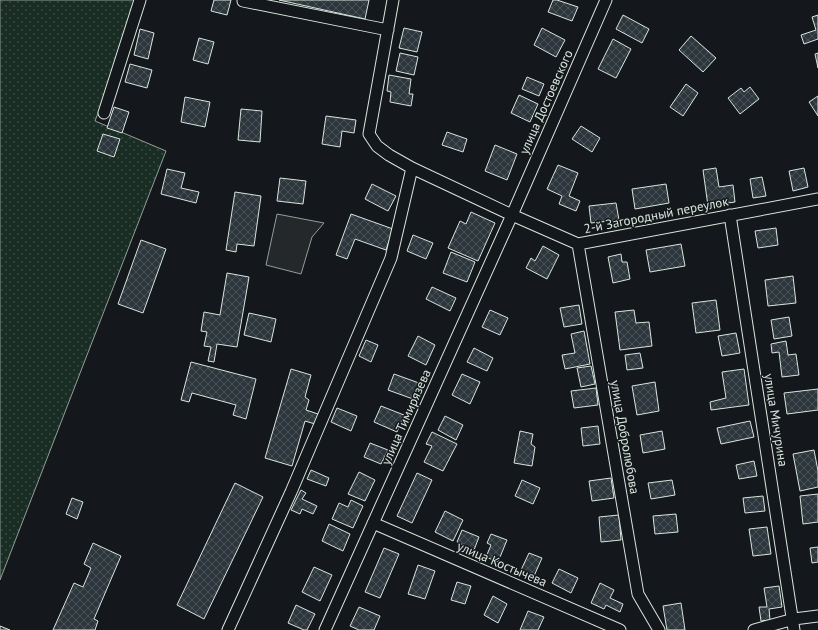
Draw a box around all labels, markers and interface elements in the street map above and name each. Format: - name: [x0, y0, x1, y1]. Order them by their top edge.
- street label: улица Достоевского: [515, 47, 577, 157]
- street label: 2-й Загородный переулок: [582, 192, 731, 237]
- street label: улица Тимирязева: [377, 366, 435, 468]
- street label: улица Мичурина: [760, 372, 792, 468]
- street label: улица Добролюбова: [607, 379, 643, 495]
- street label: улица Костычева: [455, 537, 549, 591]

